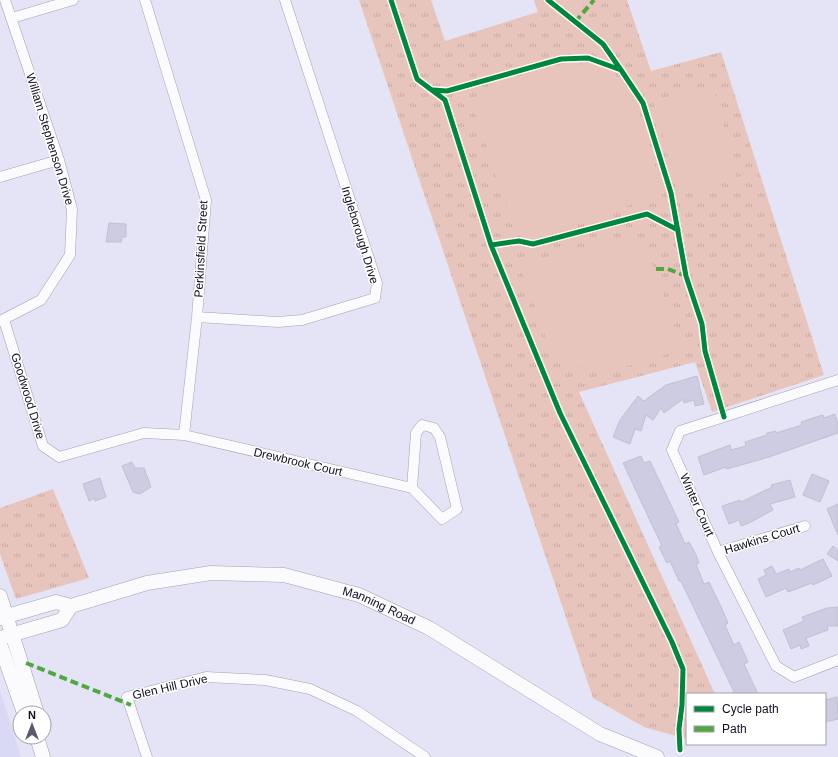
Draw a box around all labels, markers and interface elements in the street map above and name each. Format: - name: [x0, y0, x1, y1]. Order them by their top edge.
- street label: William Stephenson Drive: [23, 71, 77, 207]
- street label: Ingleborough Drive: [338, 184, 382, 286]
- street label: Perkinsfield Street: [191, 199, 211, 298]
- street label: Goodwood Drive: [8, 351, 48, 441]
- street label: Drewbrook Court: [252, 445, 344, 479]
- street label: Winter Court: [677, 471, 717, 539]
- street label: Hawkins Court: [723, 521, 802, 557]
- street label: Manning Road: [341, 584, 418, 628]
- street label: Glen Hill Drive: [131, 671, 209, 702]
- legend: [686, 693, 826, 745]
- text: Cycle path: [722, 702, 779, 716]
- north arrow: [12, 705, 52, 745]
- text: N: [28, 709, 36, 721]
- text: Path: [722, 722, 747, 736]

